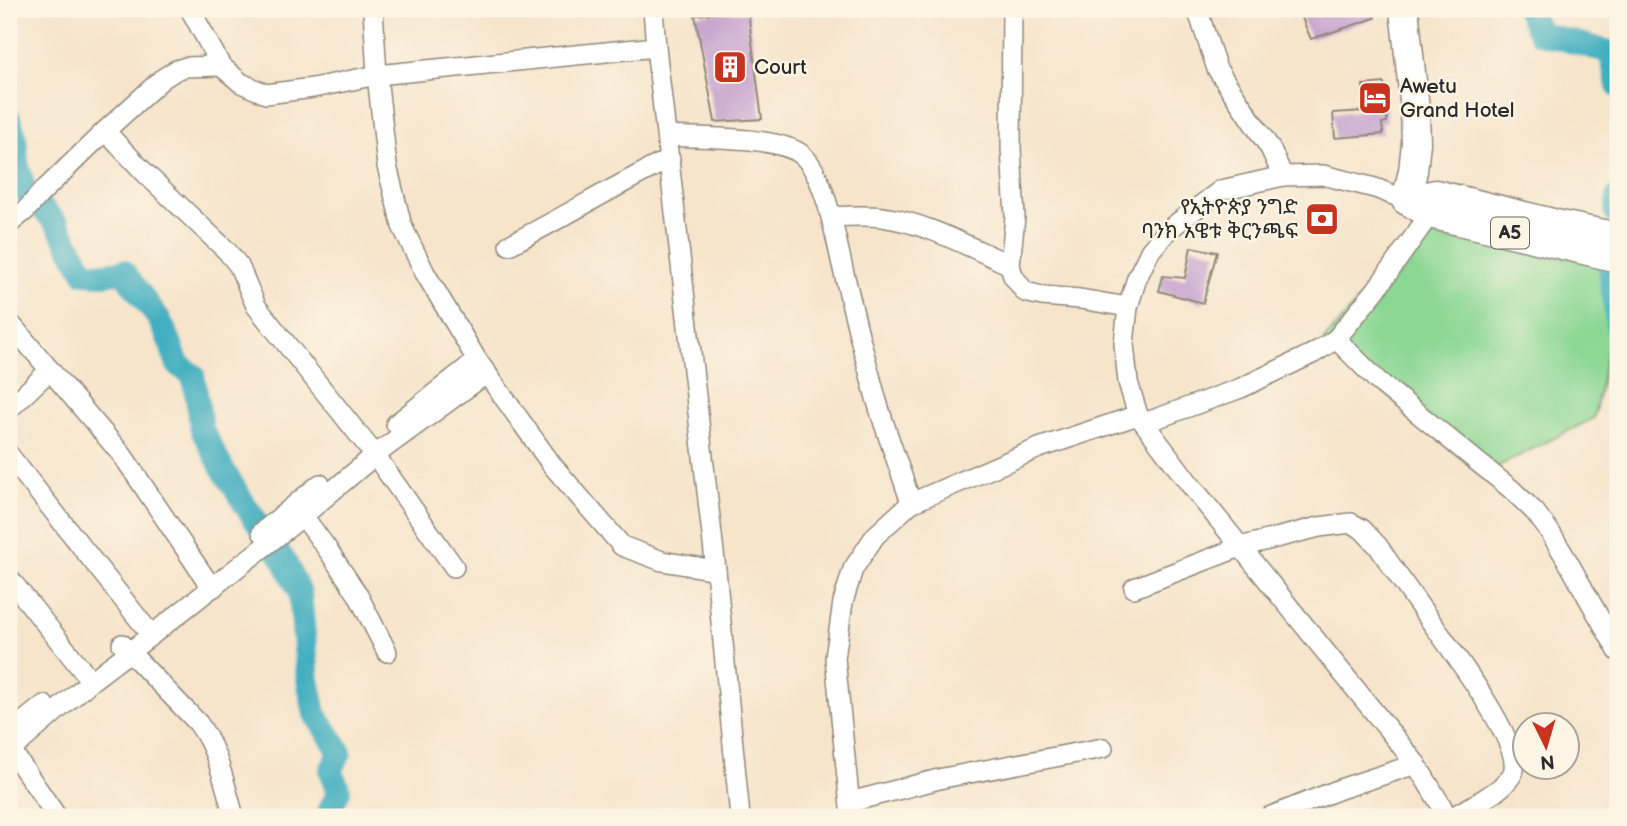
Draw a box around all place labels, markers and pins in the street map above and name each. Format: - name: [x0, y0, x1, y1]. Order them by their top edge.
- building icon: Court: [711, 48, 749, 86]
- place label: Court: [754, 55, 807, 80]
- place label: Awetu Grand Hotel: [1400, 74, 1514, 123]
- hotel icon: Awetu Grand Hotel: [1356, 79, 1394, 117]
- place label: የኢትዮጵያ ንግድ ባንክ አዌቱ ቅርንጫፍ: [1141, 195, 1298, 244]
- bank icon: የኢትዮጵያ ንግድ ባንክ አዌቱ ቅርንጫፍ: [1303, 200, 1341, 238]

